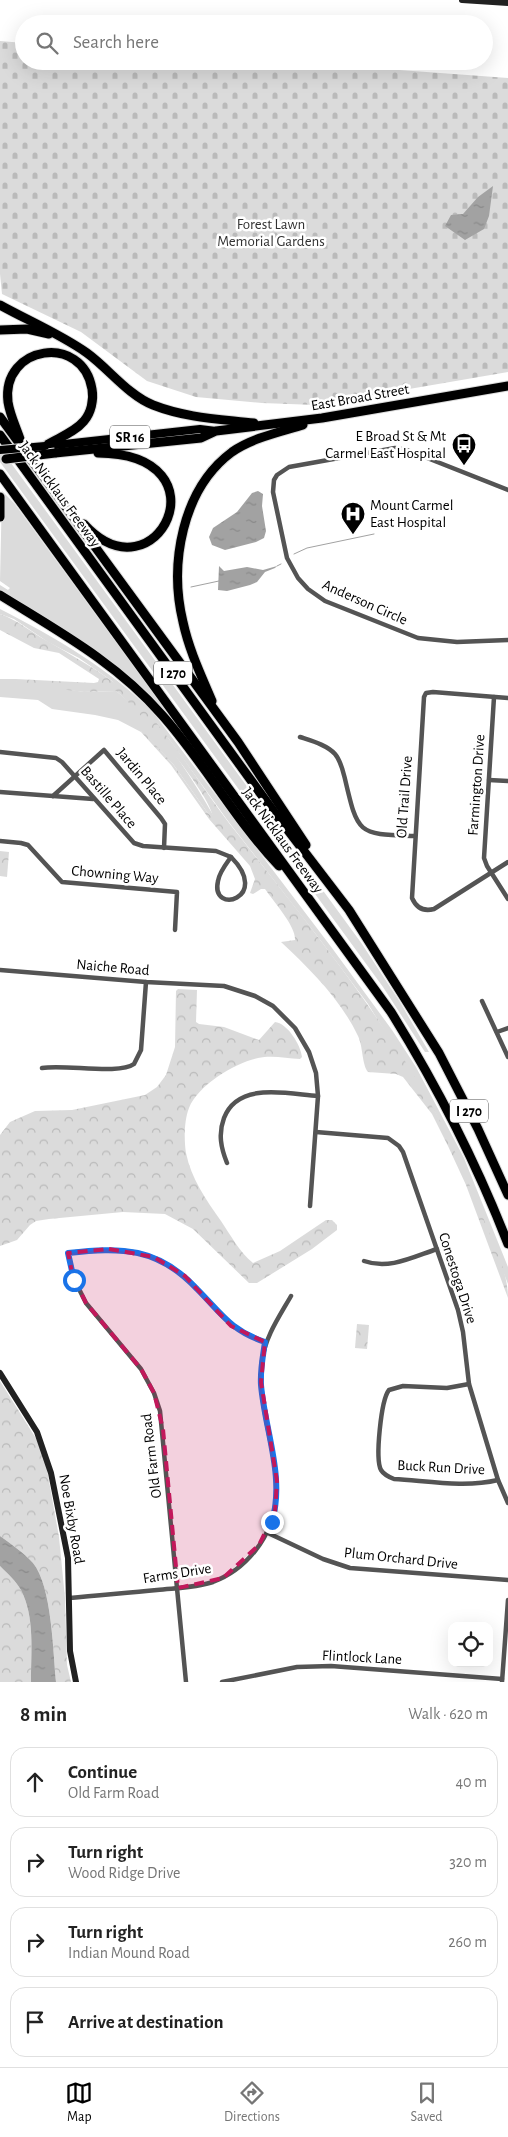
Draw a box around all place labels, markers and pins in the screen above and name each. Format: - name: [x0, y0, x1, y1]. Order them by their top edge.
- place label: E Broad St & Mt Carmel East Hospital: [325, 429, 446, 461]
- bus stop icon: E Broad St & Mt Carmel East Hospital: [451, 432, 477, 466]
- place label: Mount Carmel East Hospital: [370, 498, 453, 530]
- hospital icon: Mount Carmel East Hospital: [340, 501, 366, 535]

